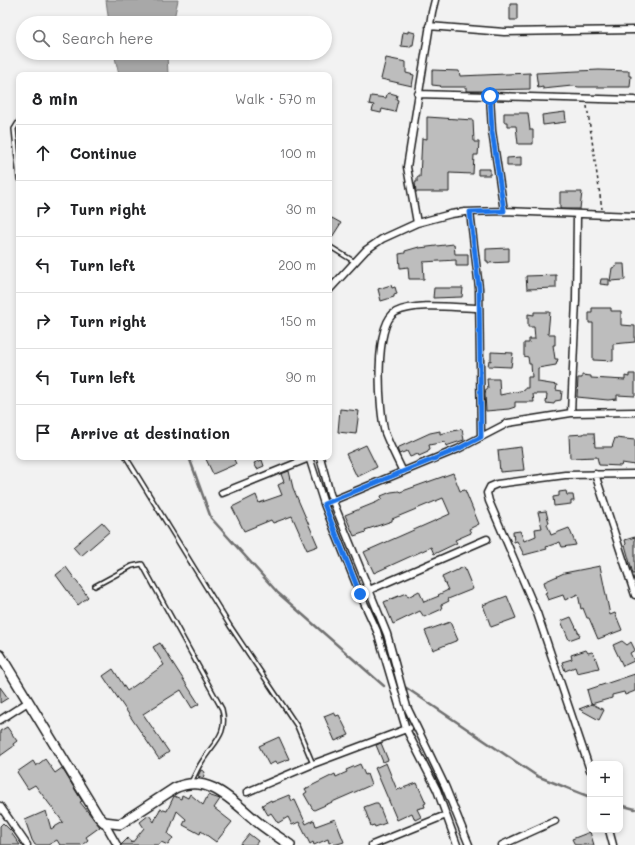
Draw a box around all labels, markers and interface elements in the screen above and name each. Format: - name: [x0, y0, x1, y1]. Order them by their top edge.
- search box: [16, 16, 332, 60]
- icon: search: [30, 27, 52, 49]
- text: Search here: [62, 28, 153, 48]
- text: 8 min: [32, 87, 78, 109]
- route start: [481, 87, 499, 105]
- text: Walk · 570 m: [235, 90, 316, 107]
- icon: ahead: [32, 142, 54, 164]
- text: Continue: [70, 143, 137, 163]
- text: 100 m: [280, 144, 316, 161]
- icon: right: [32, 198, 54, 220]
- text: Turn right: [70, 199, 147, 219]
- text: 30 m: [286, 200, 316, 217]
- icon: left: [32, 254, 54, 276]
- text: Turn left: [70, 255, 135, 275]
- text: 200 m: [278, 256, 316, 273]
- icon: right: [32, 310, 54, 332]
- text: Turn right: [70, 311, 147, 331]
- text: 150 m: [280, 312, 316, 329]
- icon: left: [32, 366, 54, 388]
- text: Turn left: [70, 367, 135, 387]
- text: 90 m: [286, 368, 316, 385]
- icon: arrive: [32, 422, 54, 444]
- text: Arrive at destination: [70, 423, 230, 443]
- route end: [351, 585, 369, 603]
- map controls: [587, 761, 623, 833]
- button: +: [587, 761, 623, 797]
- button: −: [587, 797, 623, 833]

